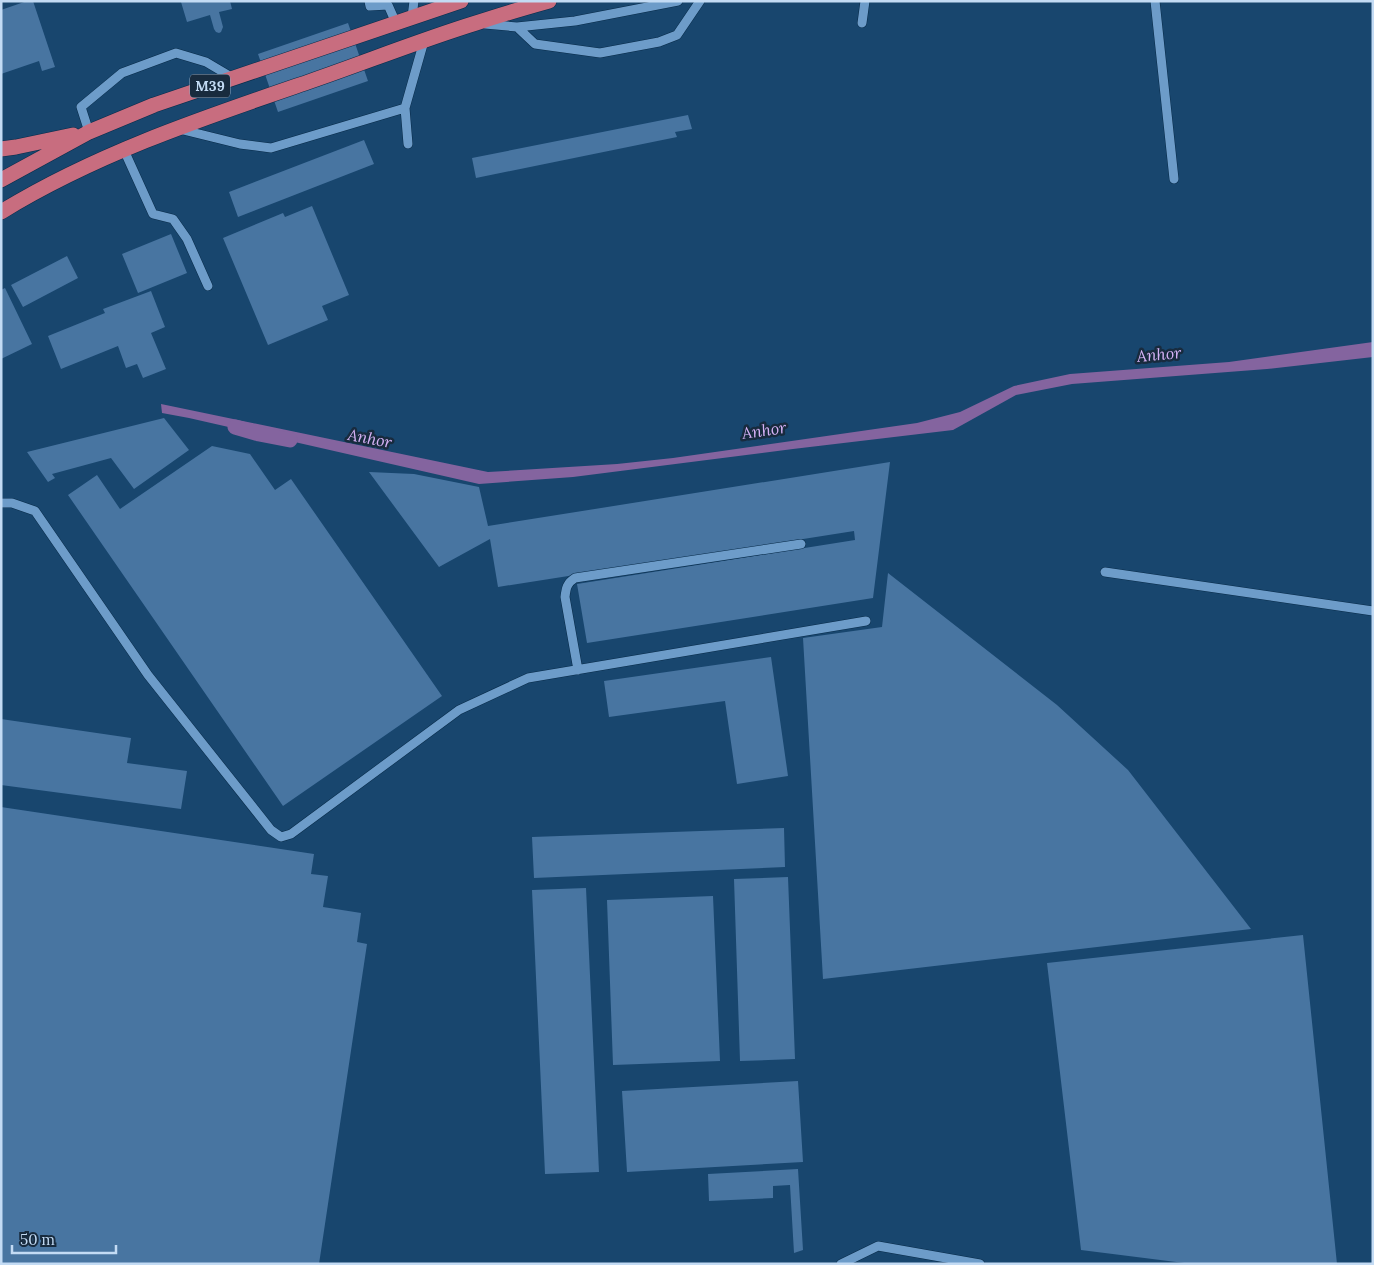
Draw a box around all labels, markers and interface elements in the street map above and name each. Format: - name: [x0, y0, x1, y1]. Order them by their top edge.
- road number: M39: [190, 74, 230, 98]
- water label: Anhor: [1135, 342, 1183, 366]
- water label: Anhor: [740, 417, 788, 443]
- water label: Anhor: [345, 424, 394, 452]
- scale bar: [12, 1222, 116, 1254]
- text: 50 m: [20, 1230, 55, 1249]

